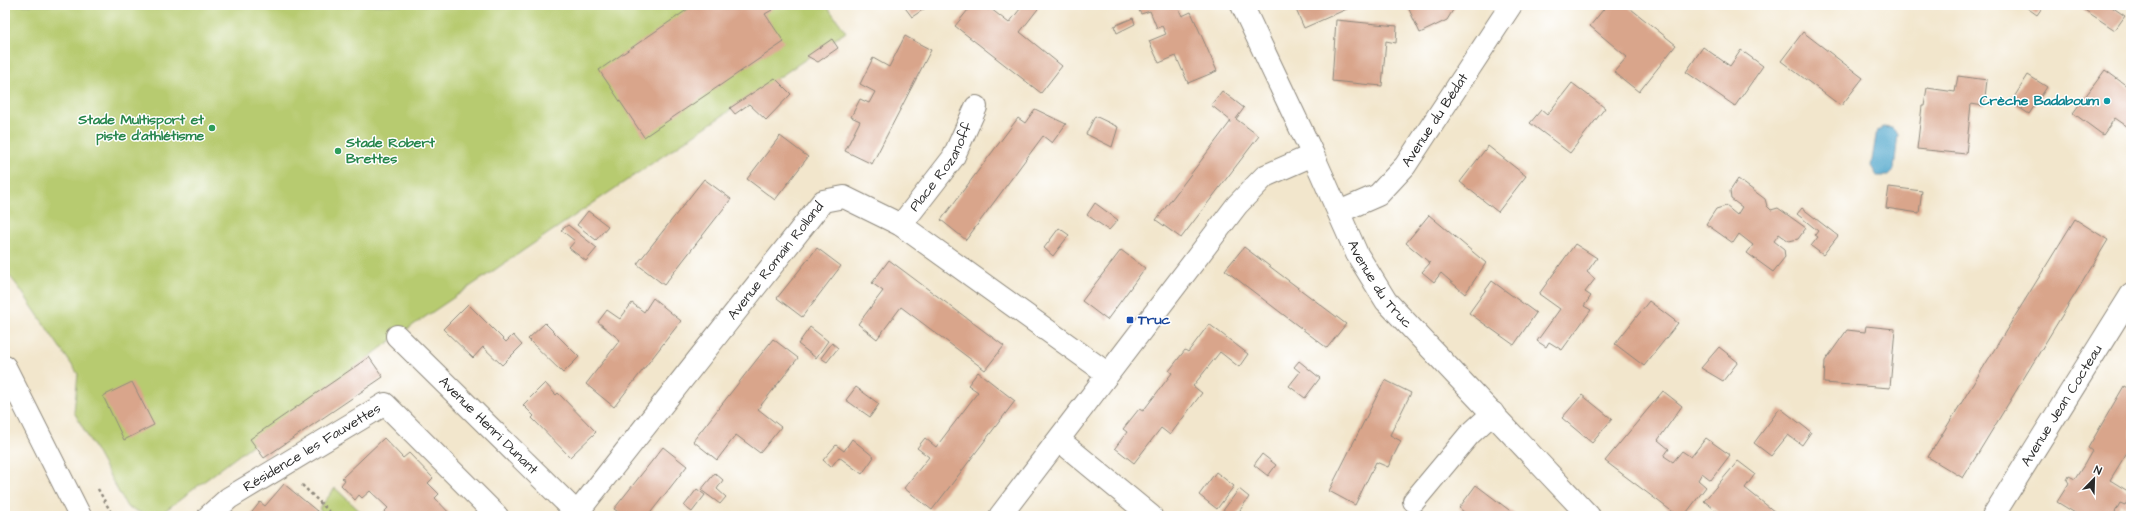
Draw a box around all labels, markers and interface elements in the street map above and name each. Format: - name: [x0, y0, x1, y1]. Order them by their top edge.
- street label: Avenue du Bédat: [1397, 69, 1474, 171]
- place label: Crèche Badaboum: [1980, 91, 2100, 111]
- marker: Crèche Badaboum: [2102, 96, 2112, 106]
- place label: Stade Multisport et piste d'athlétisme: [77, 110, 204, 146]
- street label: Place Rozanoff: [905, 119, 978, 216]
- marker: Stade Multisport et piste d'athlétisme: [207, 123, 217, 133]
- place label: Stade Robert Brettes: [345, 133, 435, 169]
- marker: Stade Robert Brettes: [333, 146, 343, 156]
- street label: Avenue Romain Rolland: [723, 198, 829, 324]
- street label: Avenue du Truc: [1342, 237, 1417, 333]
- place label: Truc: [1137, 310, 1171, 330]
- marker: Truc: [1125, 315, 1135, 325]
- street label: Avenue Jean Cocteau: [2016, 341, 2107, 470]
- street label: Avenue Henri Dunant: [434, 372, 543, 480]
- street label: Résidence les Fauvettes: [239, 399, 385, 497]
- north arrow: [2074, 459, 2114, 499]
- text: N: [2092, 462, 2104, 479]

